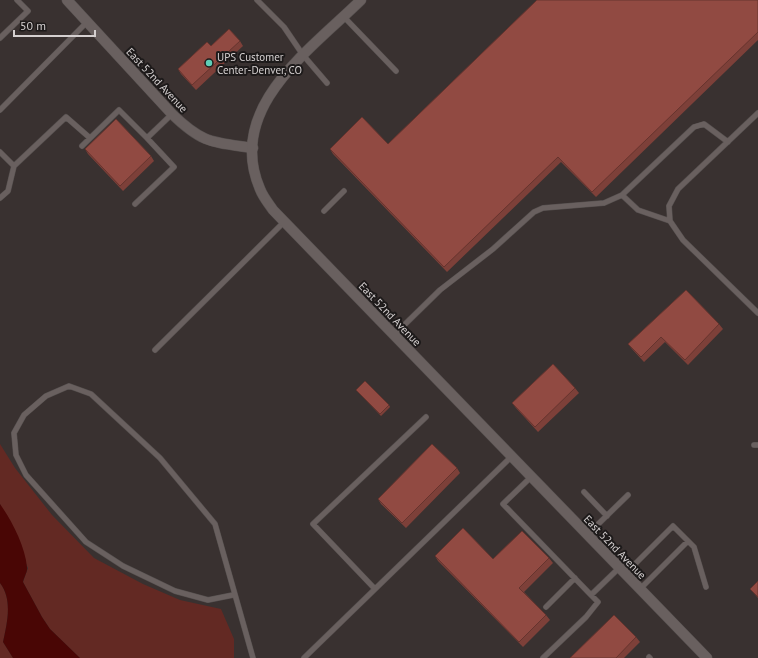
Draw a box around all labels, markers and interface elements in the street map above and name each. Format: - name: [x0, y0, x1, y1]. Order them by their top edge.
- scale bar: [14, 12, 95, 38]
- text: 50 m: [20, 18, 46, 33]
- street label: East 52nd Avenue: [123, 45, 191, 116]
- place label: UPS Customer Center-Denver, CO: [217, 50, 302, 77]
- marker: UPS Customer Center-Denver, CO: [204, 58, 214, 68]
- street label: East 52nd Avenue: [356, 279, 424, 349]
- street label: East 52nd Avenue: [581, 512, 649, 582]

